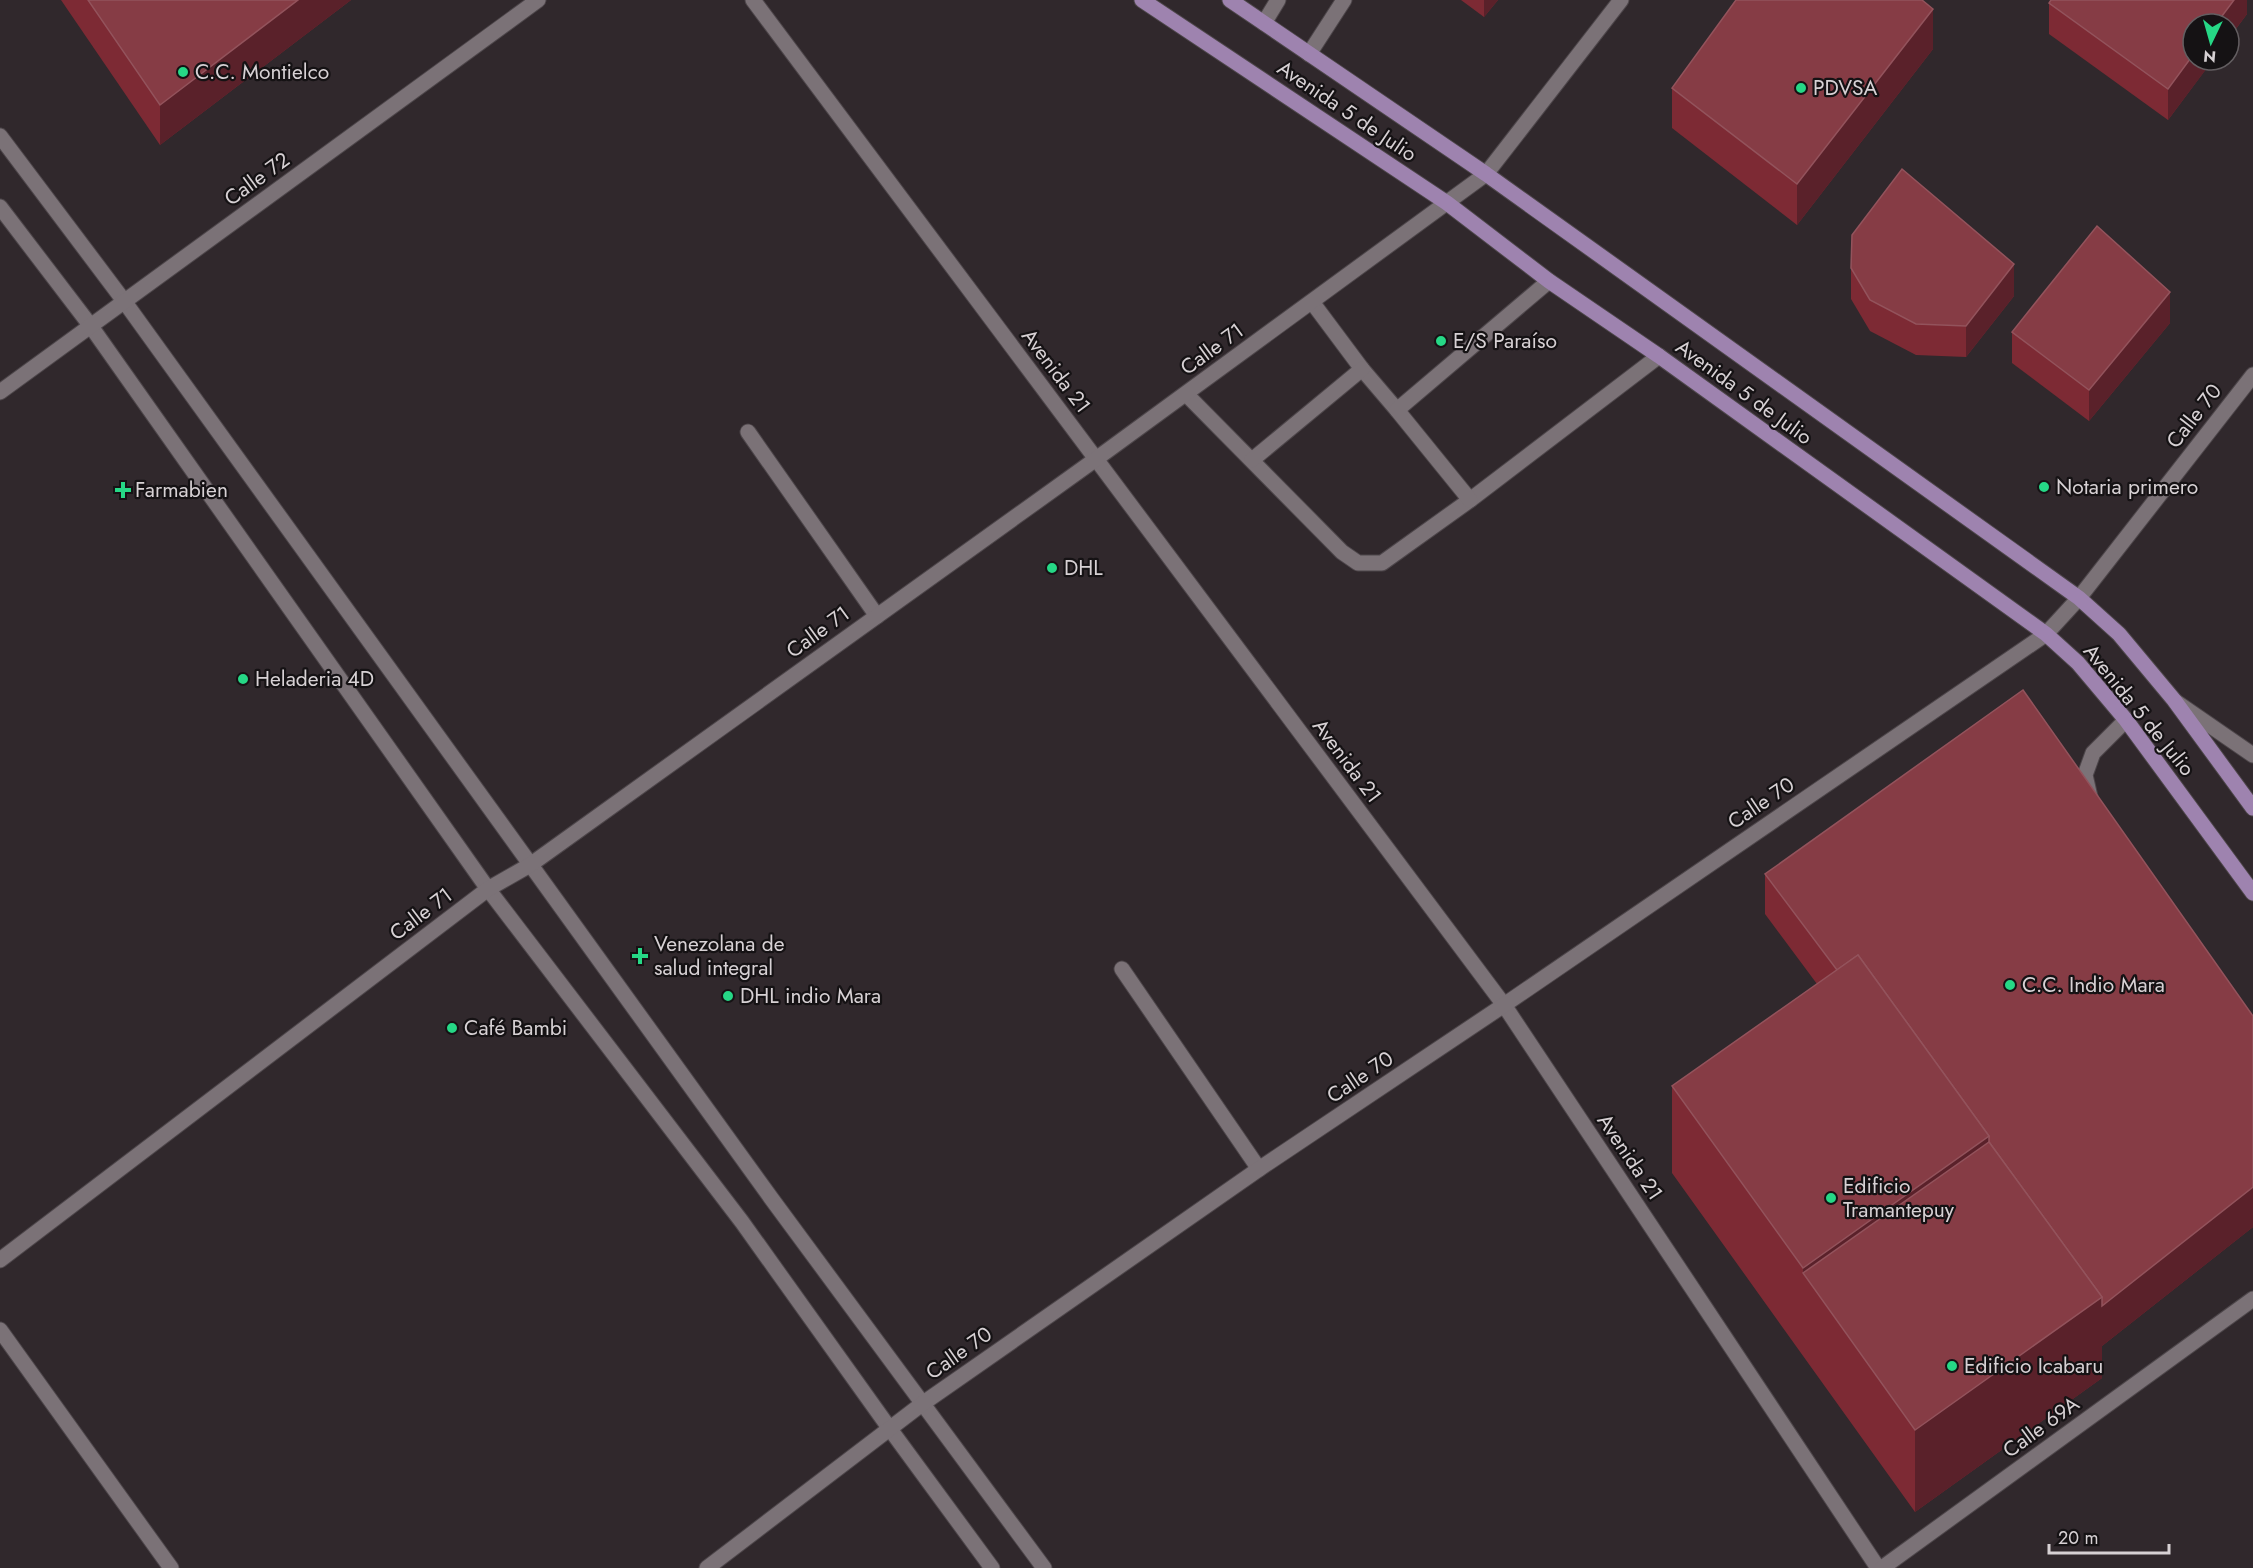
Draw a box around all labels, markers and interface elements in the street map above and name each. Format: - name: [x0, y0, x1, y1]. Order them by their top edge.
- north arrow: [2181, 12, 2241, 72]
- text: N: [2202, 44, 2217, 68]
- street label: Avenida 5 de Julio: [1271, 53, 1423, 169]
- place label: C.C. Montielco: [195, 57, 329, 87]
- marker: C.C. Montielco: [176, 65, 190, 79]
- place label: PDVSA: [1813, 73, 1878, 103]
- marker: PDVSA: [1794, 81, 1808, 95]
- street label: Calle 72: [218, 145, 296, 213]
- street label: Calle 71: [1174, 316, 1250, 382]
- street label: Avenida 21: [1014, 323, 1098, 419]
- place label: E/S Paraíso: [1453, 326, 1557, 356]
- street label: Avenida 5 de Julio: [1669, 332, 1819, 452]
- marker: E/S Paraíso: [1434, 334, 1448, 348]
- street label: Calle 70: [2159, 377, 2229, 455]
- place label: Notaria primero: [2056, 472, 2198, 502]
- place label: Farmabien: [135, 475, 228, 505]
- marker: Notaria primero: [2037, 480, 2051, 494]
- marker: Farmabien: [116, 483, 130, 497]
- place label: DHL: [1064, 553, 1103, 583]
- marker: DHL: [1045, 561, 1059, 575]
- street label: Calle 71: [780, 599, 856, 665]
- street label: Avenida 5 de Julio: [2076, 637, 2202, 783]
- place label: Heladeria 4D: [255, 664, 374, 694]
- marker: Heladeria 4D: [236, 672, 250, 686]
- street label: Avenida 21: [1305, 713, 1389, 809]
- street label: Calle 70: [1722, 770, 1800, 836]
- street label: Calle 71: [383, 880, 459, 948]
- place label: Venezolana de salud integral: [654, 929, 785, 983]
- marker: Venezolana de salud integral: [631, 947, 649, 965]
- place label: C.C. Indio Mara: [2022, 970, 2165, 1000]
- marker: C.C. Indio Mara: [2003, 978, 2017, 992]
- place label: DHL indio Mara: [740, 981, 881, 1011]
- marker: DHL indio Mara: [721, 989, 735, 1003]
- place label: Café Bambi: [464, 1013, 567, 1043]
- marker: Café Bambi: [445, 1021, 459, 1035]
- street label: Calle 70: [1321, 1044, 1399, 1110]
- street label: Avenida 21: [1590, 1108, 1670, 1206]
- place label: Edificio Tramantepuy: [1843, 1171, 1955, 1225]
- marker: Edificio Tramantepuy: [1824, 1191, 1838, 1205]
- street label: Calle 70: [920, 1319, 998, 1387]
- place label: Edificio Icabaru: [1964, 1351, 2103, 1381]
- marker: Edificio Icabaru: [1945, 1359, 1959, 1373]
- street label: Calle 69A: [1997, 1389, 2085, 1465]
- scale bar: [2049, 1517, 2169, 1555]
- text: 20 m: [2058, 1525, 2098, 1551]

